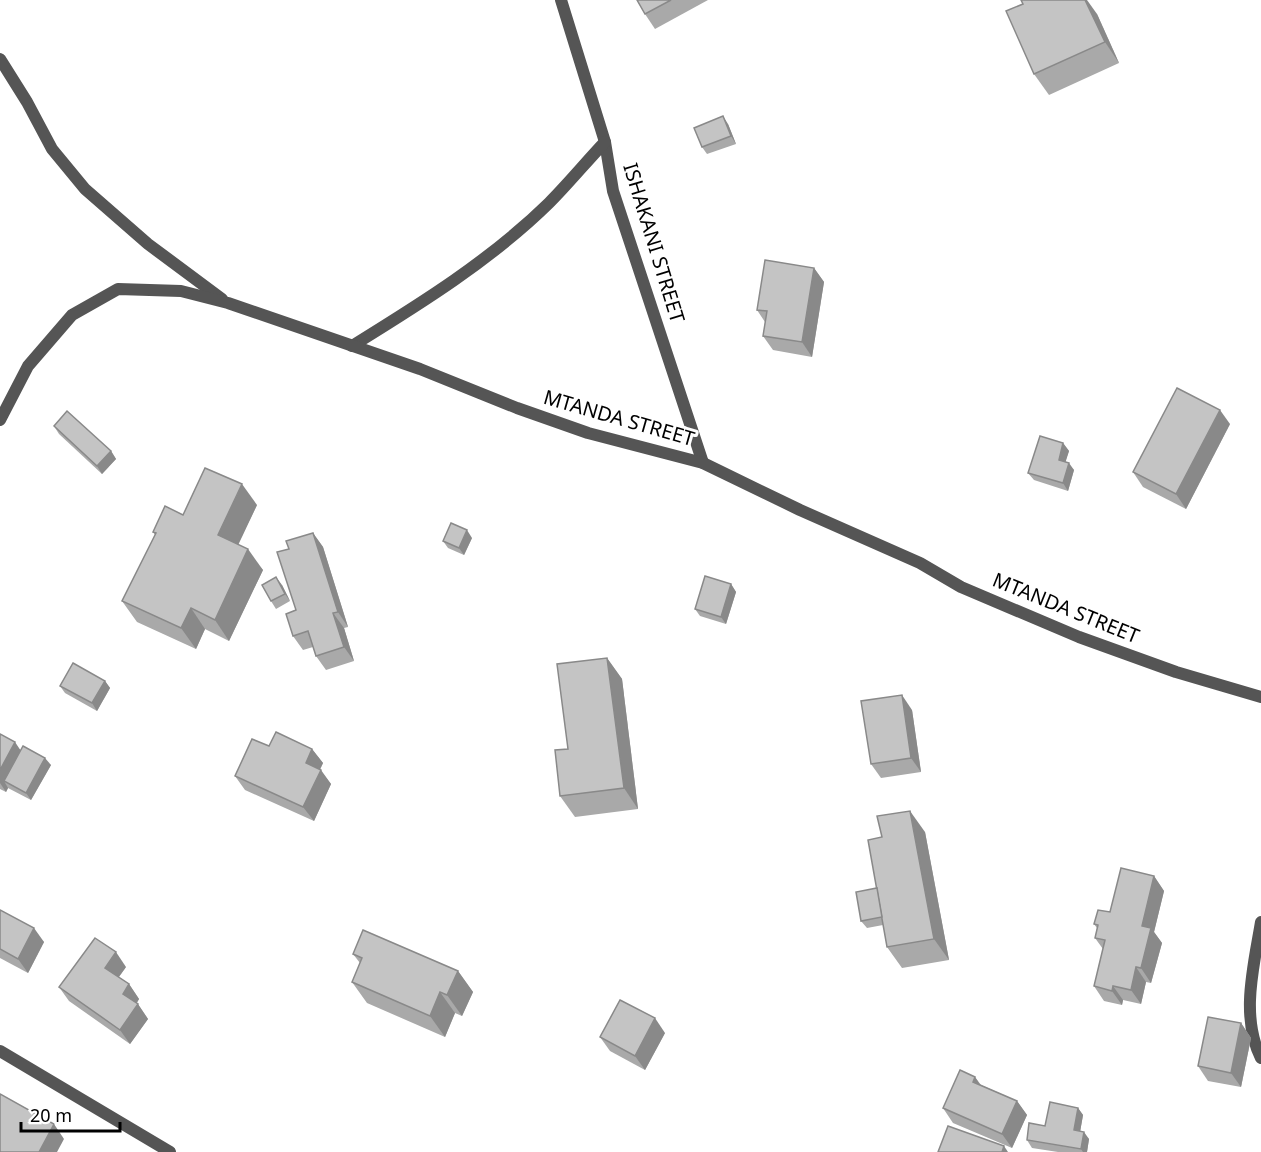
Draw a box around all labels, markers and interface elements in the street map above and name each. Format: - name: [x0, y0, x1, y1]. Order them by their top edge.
- street label: ISHAKANI STREET: [617, 160, 692, 326]
- street label: MTANDA STREET: [540, 383, 698, 452]
- street label: MTANDA STREET: [989, 566, 1144, 649]
- scale bar: [21, 1095, 120, 1133]
- text: 20 m: [30, 1103, 72, 1127]

